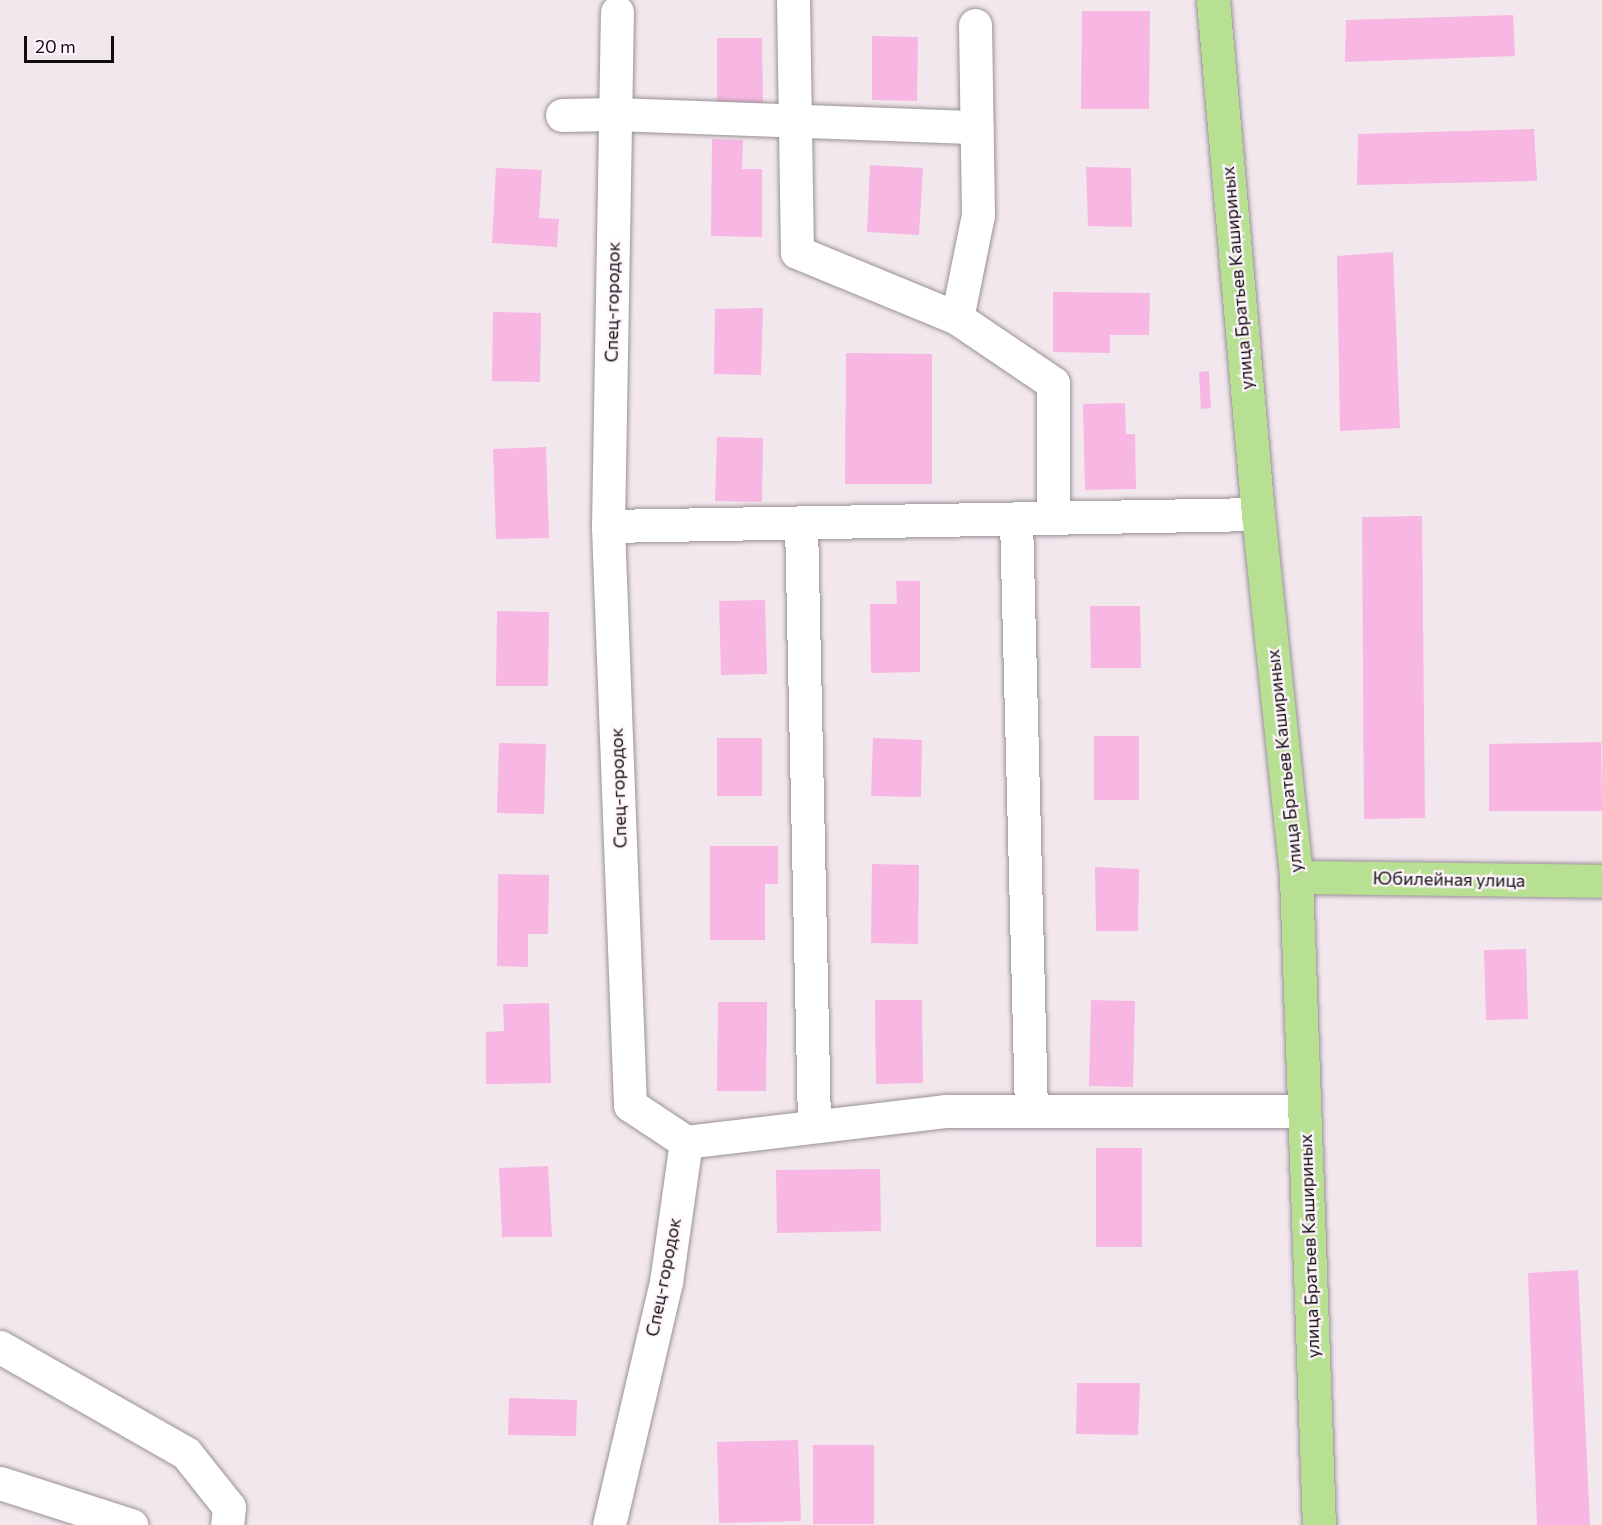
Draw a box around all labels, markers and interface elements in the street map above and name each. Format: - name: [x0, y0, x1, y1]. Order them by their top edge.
- scale bar: [27, 24, 117, 62]
- text: 20 m: [35, 35, 76, 57]
- street label: улица Братьев Кашириных: [1216, 165, 1258, 391]
- street label: Спец-городок: [600, 241, 624, 363]
- street label: улица Братьев Кашириных: [1262, 648, 1306, 874]
- street label: Спец-городок: [605, 727, 631, 849]
- street label: Юбилейная улица: [1372, 867, 1526, 891]
- street label: улица Братьев Кашириных: [1294, 1133, 1324, 1359]
- street label: Спец-городок: [641, 1216, 685, 1338]

